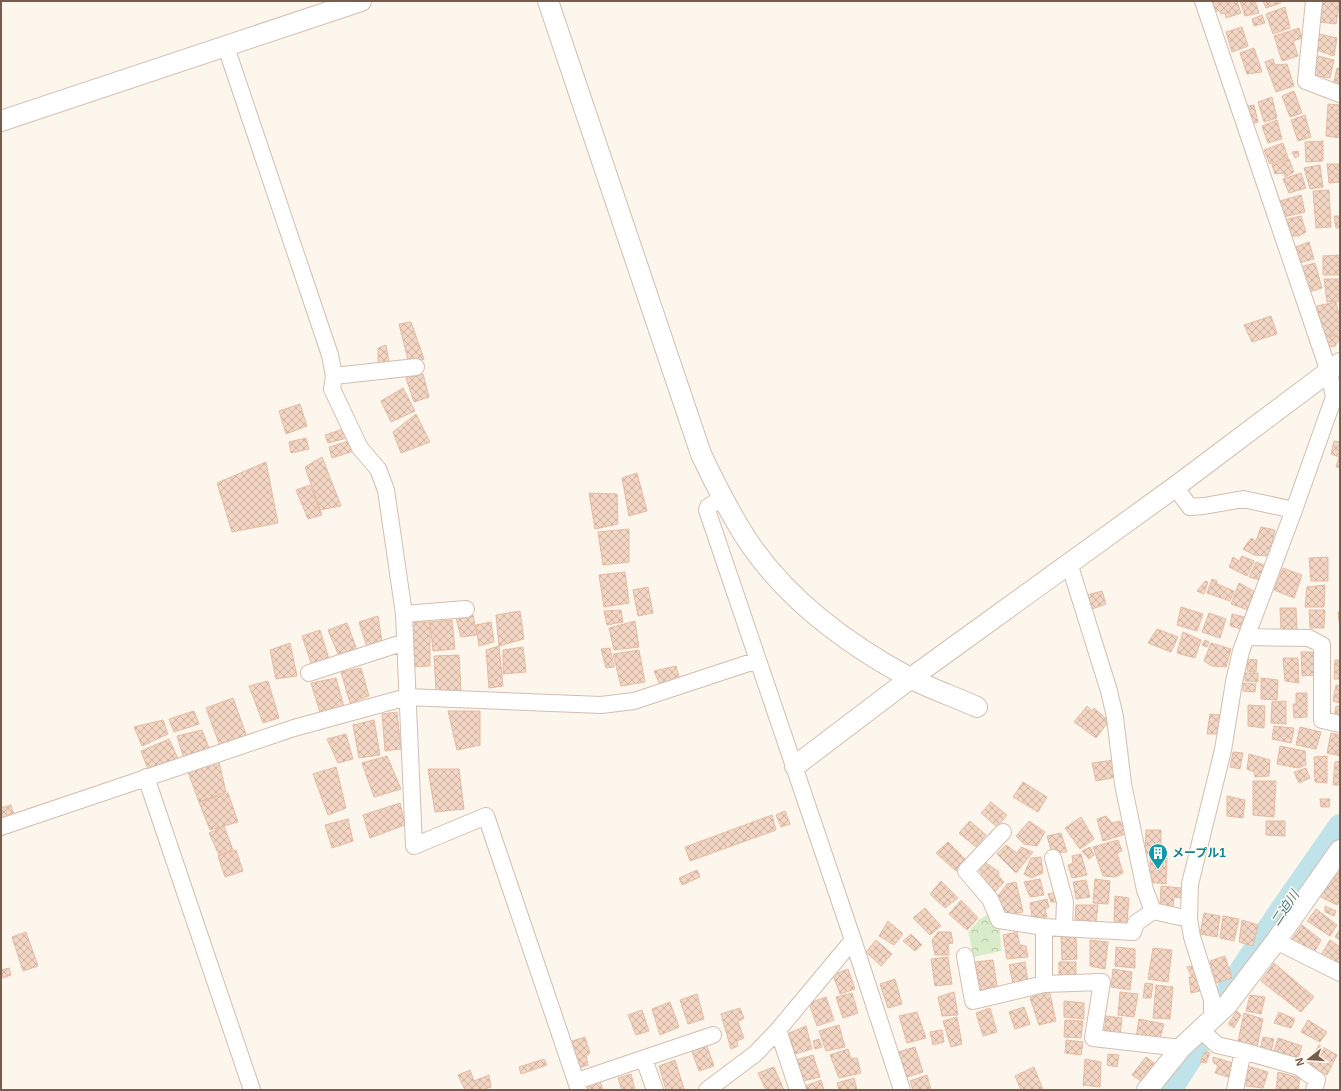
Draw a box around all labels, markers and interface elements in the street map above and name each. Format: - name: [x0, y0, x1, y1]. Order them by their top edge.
- building icon: メープル1: [1147, 842, 1169, 870]
- place label: メープル1: [1172, 846, 1226, 860]
- water label: 二迫川: [1268, 886, 1303, 928]
- north arrow: [1289, 1039, 1329, 1079]
- text: N: [1293, 1056, 1306, 1067]

